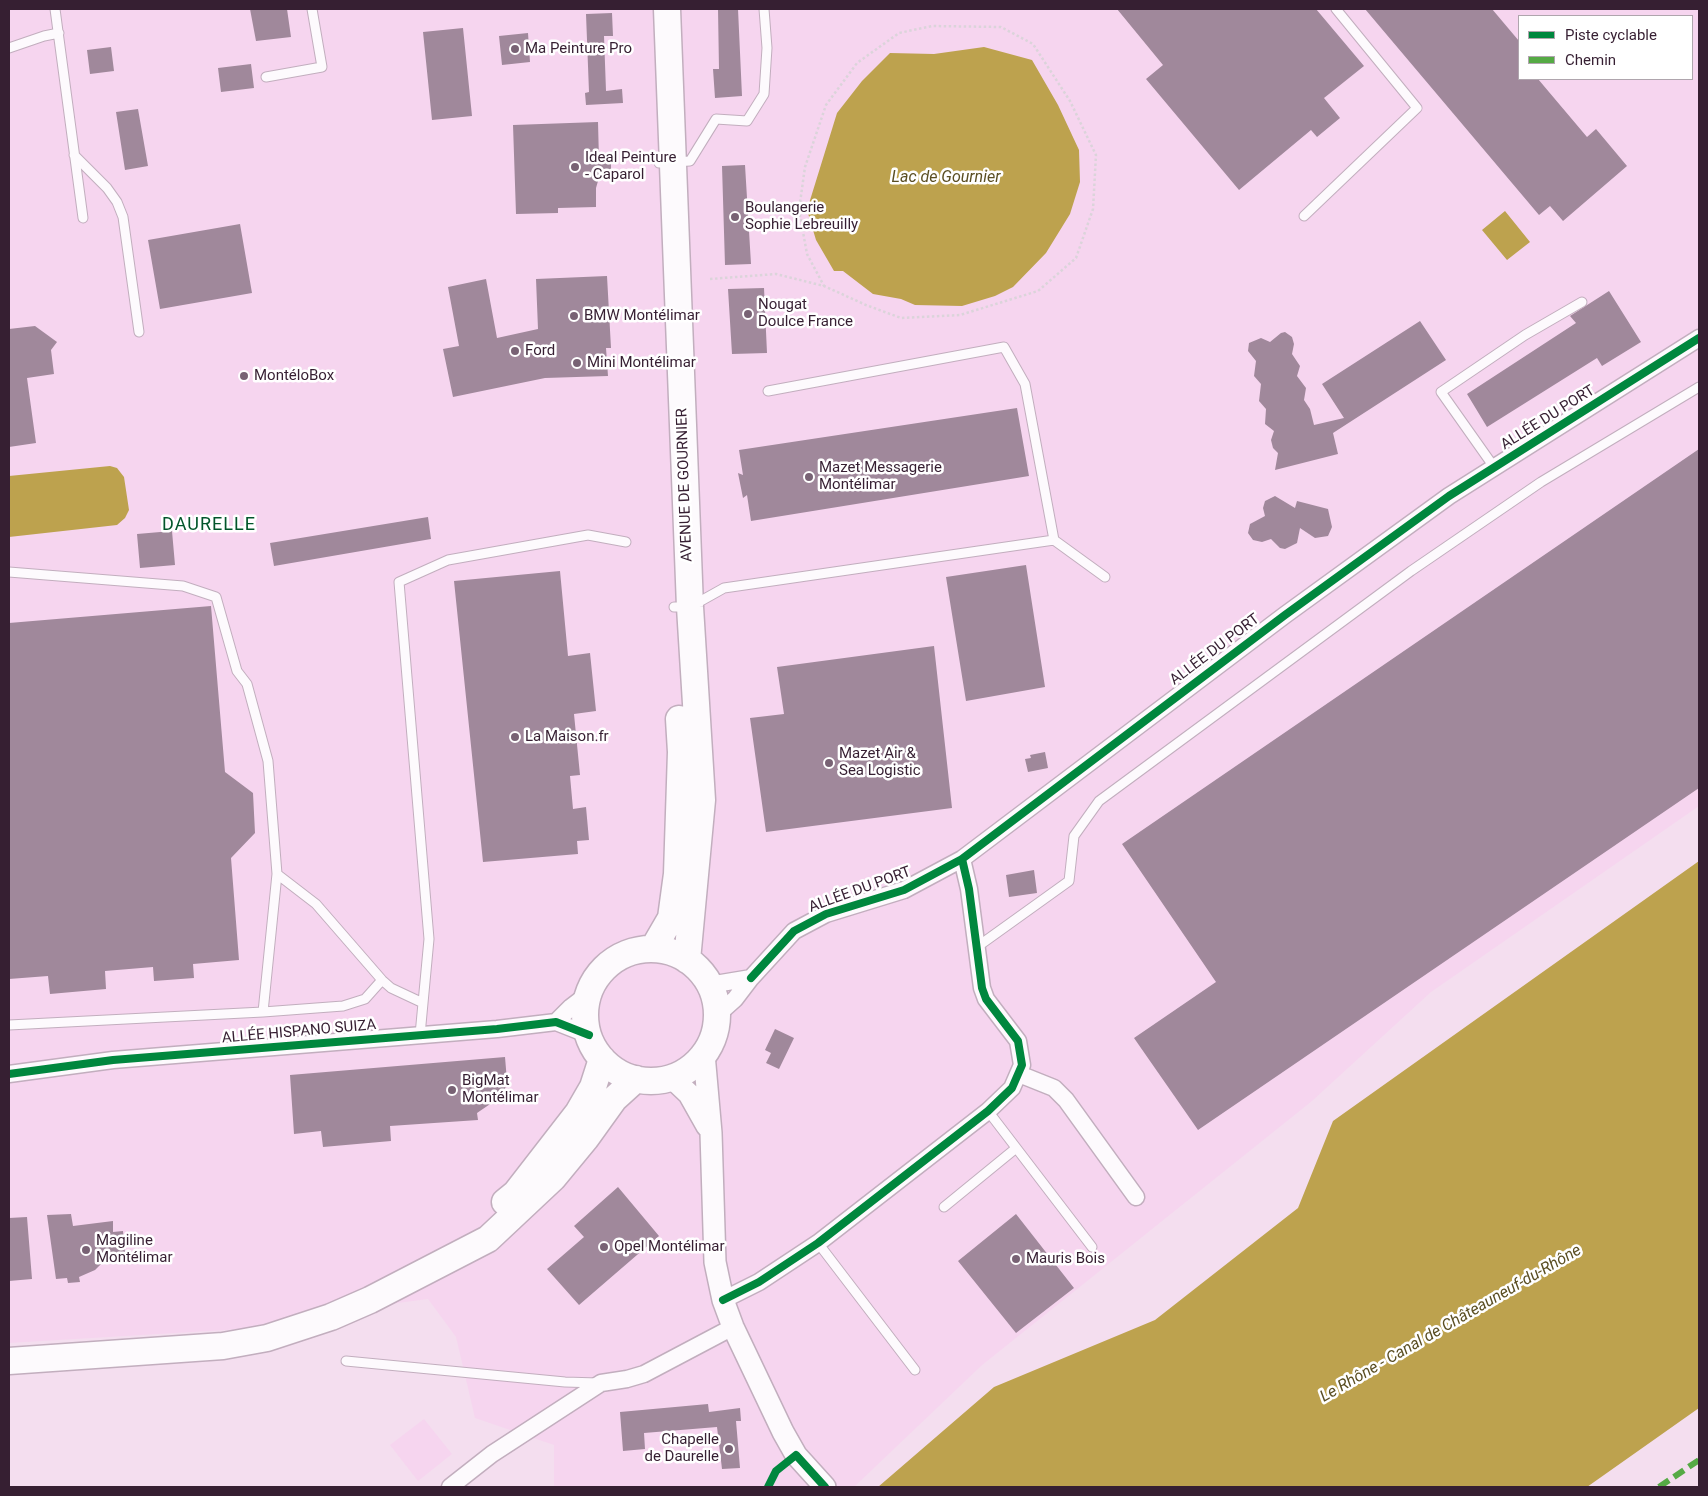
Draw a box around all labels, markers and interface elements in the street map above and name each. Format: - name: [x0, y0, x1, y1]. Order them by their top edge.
- legend: [1518, 15, 1693, 80]
- text: Piste cyclable: [1565, 26, 1657, 44]
- place label: Ma Peinture Pro: [525, 40, 632, 58]
- marker: Ma Peinture Pro: [509, 43, 521, 55]
- text: Chemin: [1565, 51, 1616, 69]
- place label: Ideal Peinture - Caparol: [585, 149, 676, 184]
- marker: Ideal Peinture - Caparol: [569, 161, 581, 173]
- water label: Lac de Gournier: [892, 168, 1000, 188]
- place label: Boulangerie Sophie Lebreuilly: [745, 199, 858, 234]
- marker: Boulangerie Sophie Lebreuilly: [729, 211, 741, 223]
- place label: Nougat Doulce France: [758, 296, 853, 331]
- place label: BMW Montélimar: [584, 307, 700, 325]
- marker: Nougat Doulce France: [742, 308, 754, 320]
- marker: BMW Montélimar: [568, 310, 580, 322]
- place label: Ford: [525, 342, 555, 360]
- marker: Ford: [509, 345, 521, 357]
- place label: Mini Montélimar: [587, 354, 696, 372]
- marker: Mini Montélimar: [571, 357, 583, 369]
- place label: MontéloBox: [254, 367, 334, 385]
- marker: MontéloBox: [238, 370, 250, 382]
- street label: ALLÉE DU PORT: [1498, 382, 1598, 454]
- street label: AVENUE DE GOURNIER: [673, 408, 697, 562]
- place label: Mazet Messagerie Montélimar: [819, 459, 942, 494]
- marker: Mazet Messagerie Montélimar: [803, 471, 815, 483]
- district label: DAURELLE: [161, 514, 257, 536]
- street label: ALLÉE DU PORT: [1167, 610, 1263, 690]
- place label: La Maison.fr: [525, 728, 609, 746]
- marker: La Maison.fr: [509, 731, 521, 743]
- place label: Mazet Air & Sea Logistic: [839, 745, 921, 780]
- marker: Mazet Air & Sea Logistic: [823, 757, 835, 769]
- street label: ALLÉE DU PORT: [806, 863, 914, 917]
- street label: ALLÉE HISPANO SUIZA: [221, 1016, 377, 1048]
- place label: BigMat Montélimar: [462, 1072, 538, 1107]
- marker: BigMat Montélimar: [446, 1084, 458, 1096]
- place label: Magiline Montélimar: [96, 1232, 172, 1267]
- place label: Opel Montélimar: [614, 1238, 725, 1256]
- marker: Opel Montélimar: [598, 1241, 610, 1253]
- water label: Le Rhône - Canal de Châteauneuf-du-Rhône: [1317, 1241, 1585, 1407]
- marker: Magiline Montélimar: [80, 1244, 92, 1256]
- place label: Mauris Bois: [1026, 1250, 1105, 1268]
- marker: Mauris Bois: [1010, 1253, 1022, 1265]
- place label: Chapelle de Daurelle: [644, 1431, 719, 1466]
- marker: Chapelle de Daurelle: [723, 1443, 735, 1455]

